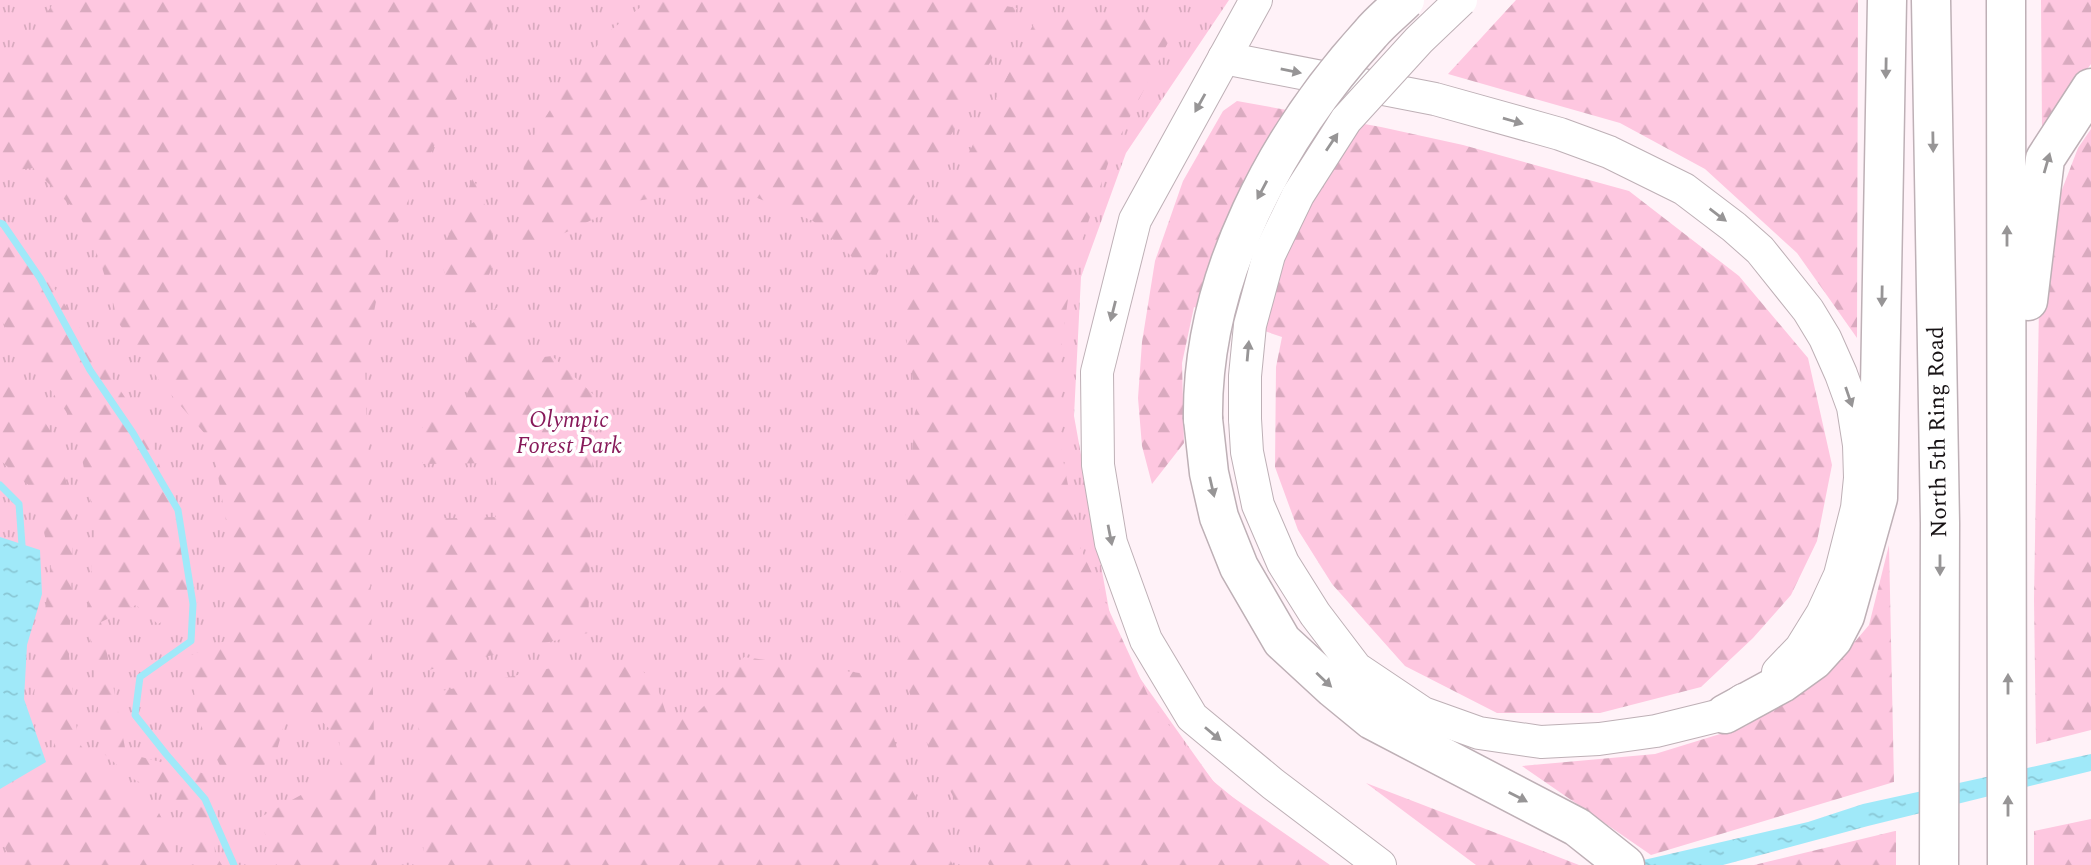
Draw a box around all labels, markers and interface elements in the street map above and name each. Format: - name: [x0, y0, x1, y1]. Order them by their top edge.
- one-way arrow: [1880, 57, 1892, 79]
- one-way arrow: [1280, 66, 1302, 77]
- one-way arrow: [1194, 93, 1206, 112]
- one-way arrow: [1503, 116, 1524, 126]
- one-way arrow: [1928, 131, 1939, 153]
- one-way arrow: [1325, 133, 1338, 152]
- one-way arrow: [2042, 151, 2053, 173]
- one-way arrow: [1256, 181, 1268, 200]
- one-way arrow: [1709, 208, 1728, 222]
- one-way arrow: [2002, 225, 2013, 247]
- one-way arrow: [1876, 285, 1888, 307]
- one-way arrow: [1107, 300, 1118, 322]
- street label: North 5th Ring Road: [1919, 326, 1957, 538]
- one-way arrow: [1242, 339, 1253, 361]
- one-way arrow: [1844, 386, 1855, 407]
- park label: Olympic Forest Park: [516, 403, 622, 464]
- one-way arrow: [1207, 476, 1218, 498]
- one-way arrow: [1105, 524, 1116, 546]
- one-way arrow: [1934, 554, 1946, 576]
- one-way arrow: [1315, 672, 1333, 688]
- one-way arrow: [2002, 673, 2013, 695]
- one-way arrow: [1204, 726, 1222, 742]
- one-way arrow: [1509, 790, 1529, 802]
- one-way arrow: [2002, 795, 2014, 817]

